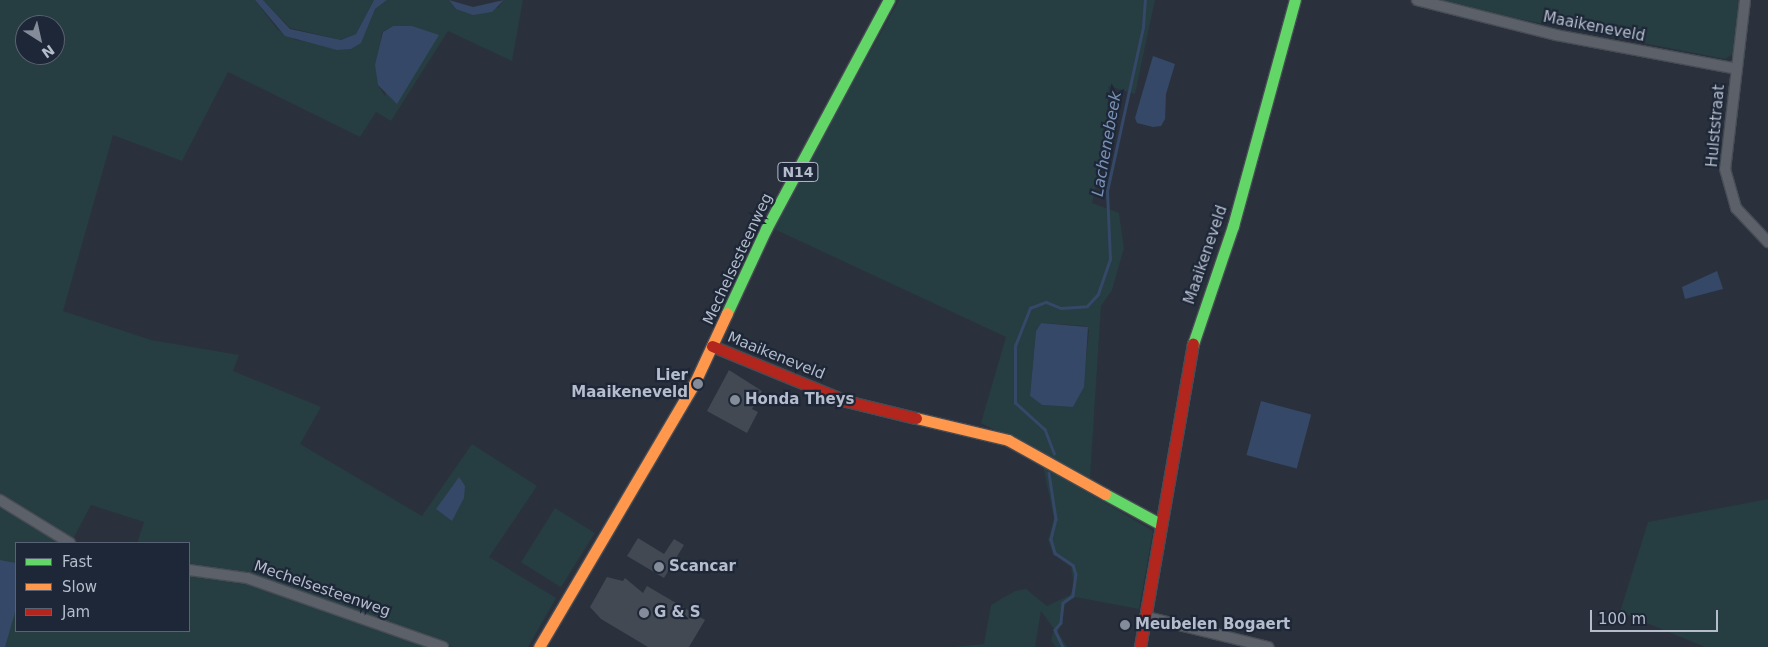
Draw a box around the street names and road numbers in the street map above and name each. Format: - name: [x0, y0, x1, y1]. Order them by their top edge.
- street label: Maaikeneveld: [1542, 8, 1646, 46]
- street label: Hulststraat: [1703, 84, 1729, 168]
- road number: N14: [777, 160, 819, 183]
- street label: Mechelsesteenweg: [700, 190, 776, 328]
- street label: Maaikeneveld: [1181, 203, 1231, 307]
- street label: Maaikeneveld: [725, 328, 827, 384]
- street label: Mechelsesteenweg: [251, 557, 393, 621]

